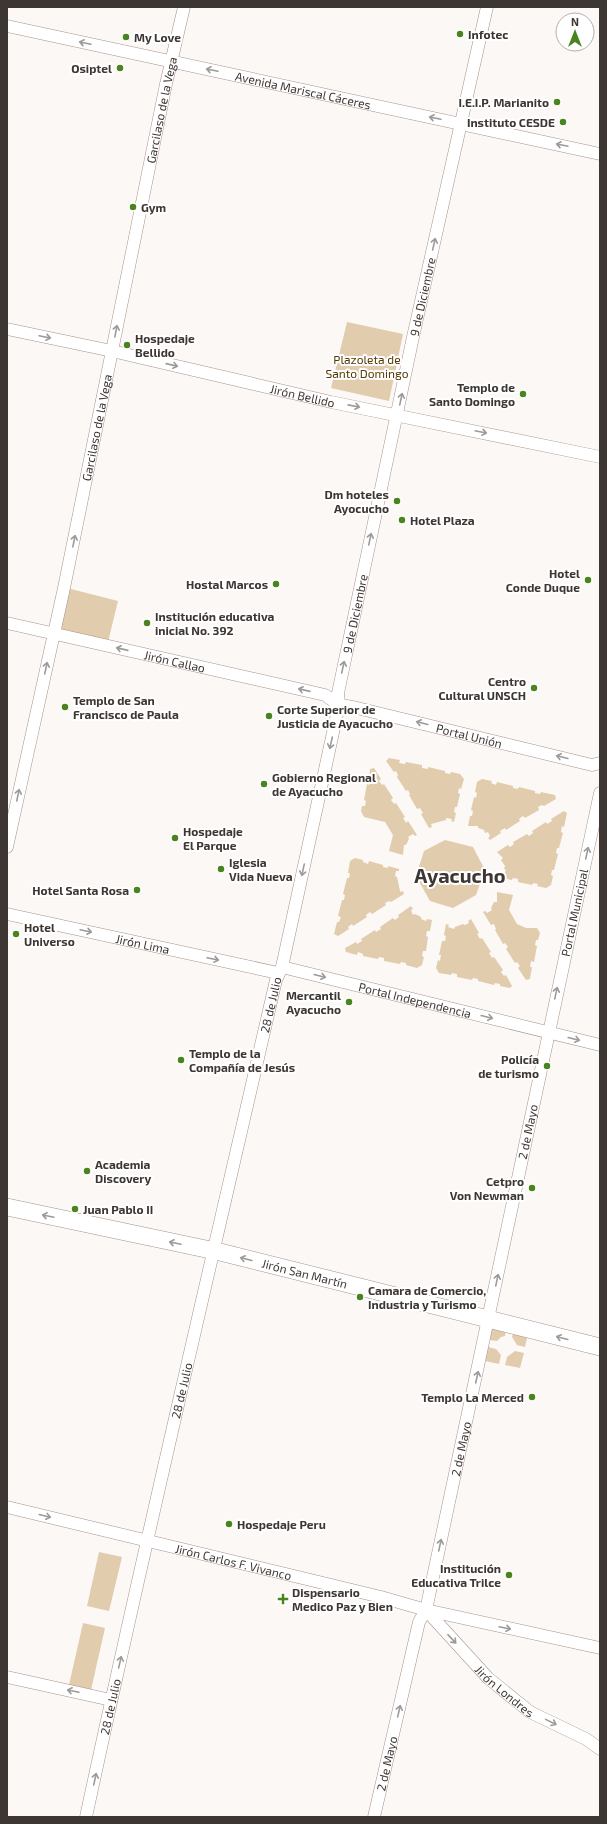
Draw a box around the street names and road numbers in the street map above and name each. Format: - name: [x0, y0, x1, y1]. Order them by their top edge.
- street label: Garcilaso de la Vega: [143, 55, 179, 164]
- street label: Avenida Mariscal Cáceres: [234, 68, 372, 111]
- street label: 9 de Diciembre: [406, 256, 438, 337]
- street label: Garcilaso de la Vega: [79, 373, 114, 482]
- street label: Jirón Bellido: [269, 381, 336, 410]
- street label: 9 de Diciembre: [340, 573, 370, 654]
- street label: Jirón Callao: [143, 647, 207, 675]
- street label: Portal Unión: [435, 720, 504, 750]
- street label: Portal Municipal: [558, 867, 590, 958]
- street label: Jirón Lima: [115, 931, 171, 956]
- street label: 28 de Julio: [257, 975, 284, 1034]
- street label: Portal Independencia: [357, 979, 473, 1020]
- street label: 2 de Mayo: [515, 1103, 540, 1160]
- street label: Jirón San Martín: [260, 1256, 349, 1291]
- street label: 28 de Julio: [168, 1361, 194, 1420]
- street label: 2 de Mayo: [448, 1420, 473, 1477]
- street label: Jirón Carlos F. Vivanco: [174, 1541, 293, 1582]
- street label: Jirón Londres: [473, 1662, 536, 1720]
- street label: 28 de Julio: [97, 1677, 123, 1736]
- street label: 2 de Mayo: [373, 1735, 399, 1792]

